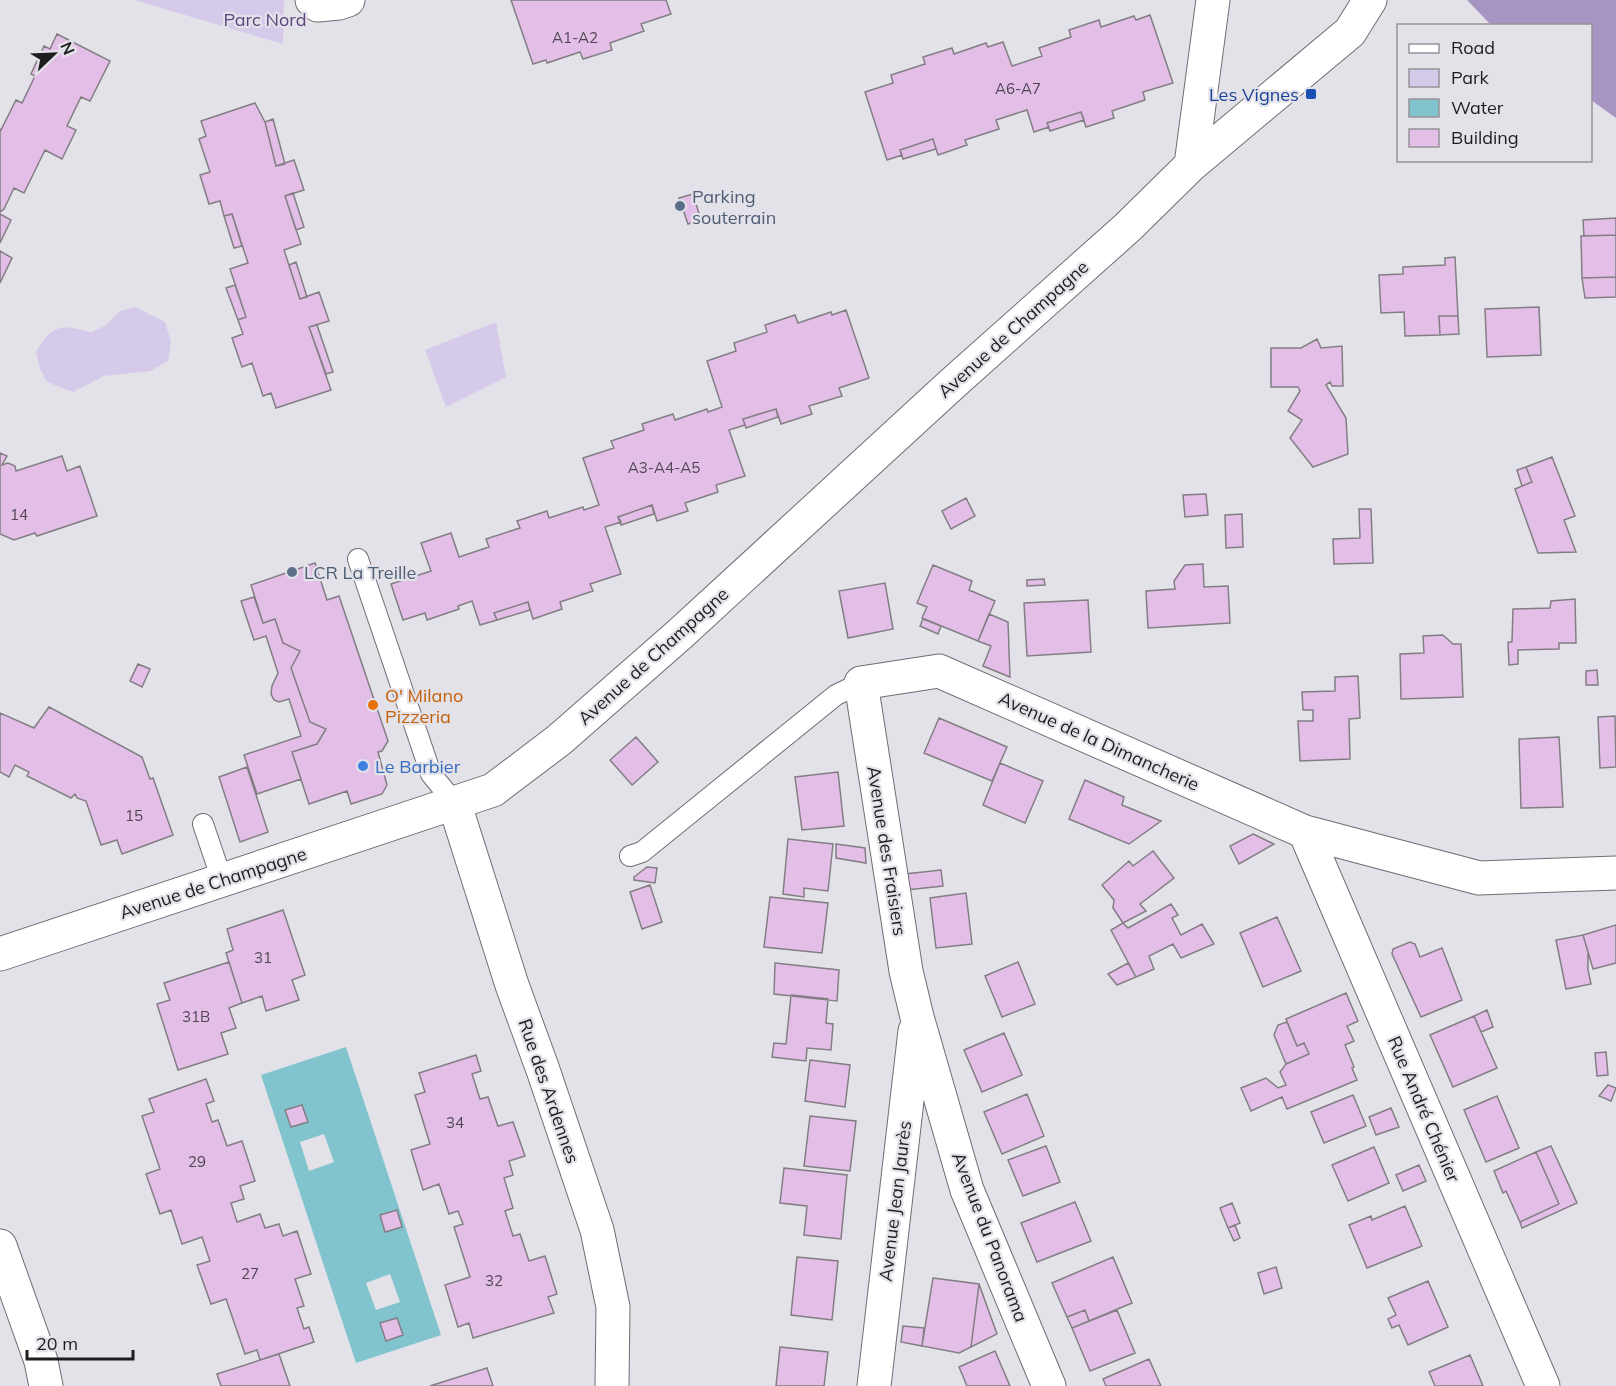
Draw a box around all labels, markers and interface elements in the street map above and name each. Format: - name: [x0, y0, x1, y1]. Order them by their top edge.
- park label: Parc Nord: [223, 8, 307, 31]
- north arrow: [24, 24, 84, 84]
- legend: [1397, 24, 1592, 162]
- house number: A1-A2: [552, 28, 598, 47]
- text: Road: [1451, 36, 1495, 59]
- text: N: [56, 39, 79, 58]
- text: Park: [1451, 66, 1490, 89]
- house number: A6-A7: [995, 79, 1041, 98]
- place label: Les Vignes: [1209, 83, 1299, 106]
- marker: Les Vignes: [1304, 87, 1318, 101]
- text: Water: [1451, 96, 1504, 119]
- text: Building: [1451, 126, 1519, 149]
- place label: Parking souterrain: [692, 185, 776, 229]
- marker: Parking souterrain: [673, 199, 687, 213]
- street label: Avenue de Champagne: [933, 255, 1093, 403]
- house number: A3-A4-A5: [628, 458, 700, 477]
- house number: 14: [10, 505, 28, 524]
- place label: LCR La Treille: [304, 561, 416, 584]
- marker: LCR La Treille: [285, 565, 299, 579]
- street label: Avenue de Champagne: [573, 582, 733, 730]
- place label: O' Milano Pizzeria: [385, 684, 463, 728]
- street label: Avenue de la Dimancherie: [995, 686, 1203, 796]
- marker: O' Milano Pizzeria: [366, 698, 380, 712]
- place label: Le Barbier: [375, 755, 461, 778]
- marker: Le Barbier: [356, 759, 370, 773]
- street label: Avenue des Fraisiers: [862, 765, 912, 938]
- house number: 15: [125, 806, 143, 825]
- street label: Avenue de Champagne: [117, 842, 309, 924]
- house number: 31: [254, 948, 272, 967]
- house number: 31B: [182, 1007, 210, 1026]
- street label: Rue des Ardennes: [513, 1016, 585, 1166]
- street label: Rue André Chénier: [1383, 1032, 1465, 1186]
- house number: 34: [446, 1113, 464, 1132]
- street label: Avenue Jean Jaurès: [874, 1119, 916, 1283]
- street label: Avenue du Panorama: [947, 1149, 1033, 1325]
- house number: 29: [188, 1152, 206, 1171]
- house number: 27: [241, 1264, 259, 1283]
- house number: 32: [485, 1271, 503, 1290]
- scale bar: [27, 1323, 134, 1361]
- text: 20 m: [36, 1332, 78, 1355]

